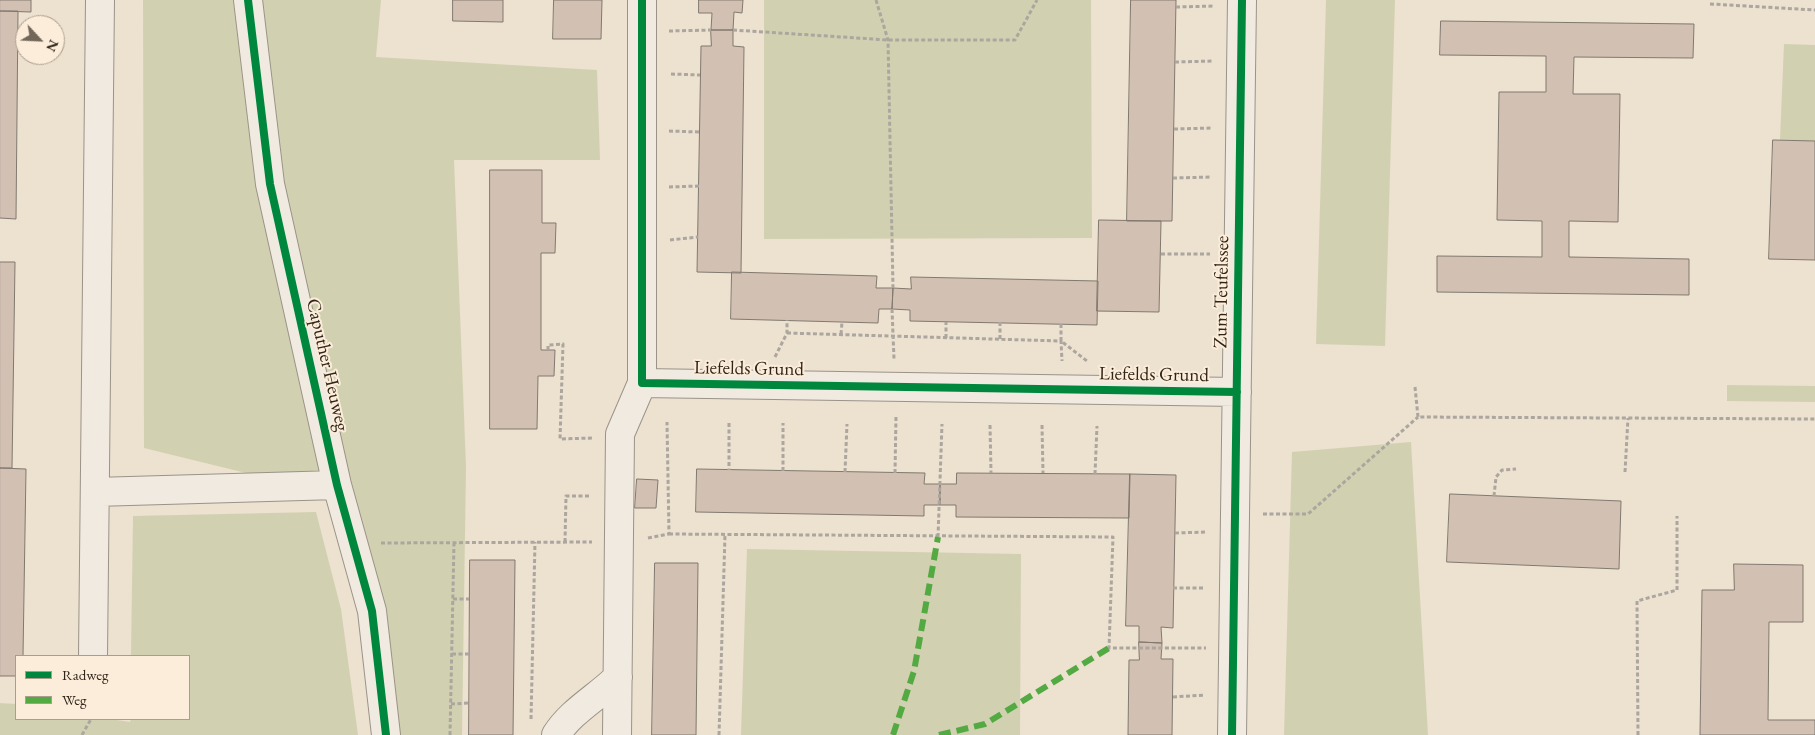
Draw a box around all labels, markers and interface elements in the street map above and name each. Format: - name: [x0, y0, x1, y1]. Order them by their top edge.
- north arrow: [15, 15, 65, 65]
- text: N: [42, 37, 63, 55]
- street label: Zum Teufelssee: [1210, 235, 1234, 349]
- street label: Caputher Heuweg: [301, 297, 353, 433]
- street label: Liefelds Grund: [694, 357, 804, 381]
- street label: Liefelds Grund: [1099, 363, 1209, 387]
- legend: [15, 655, 190, 720]
- text: Radweg: [62, 665, 109, 684]
- text: Weg: [62, 690, 87, 709]

